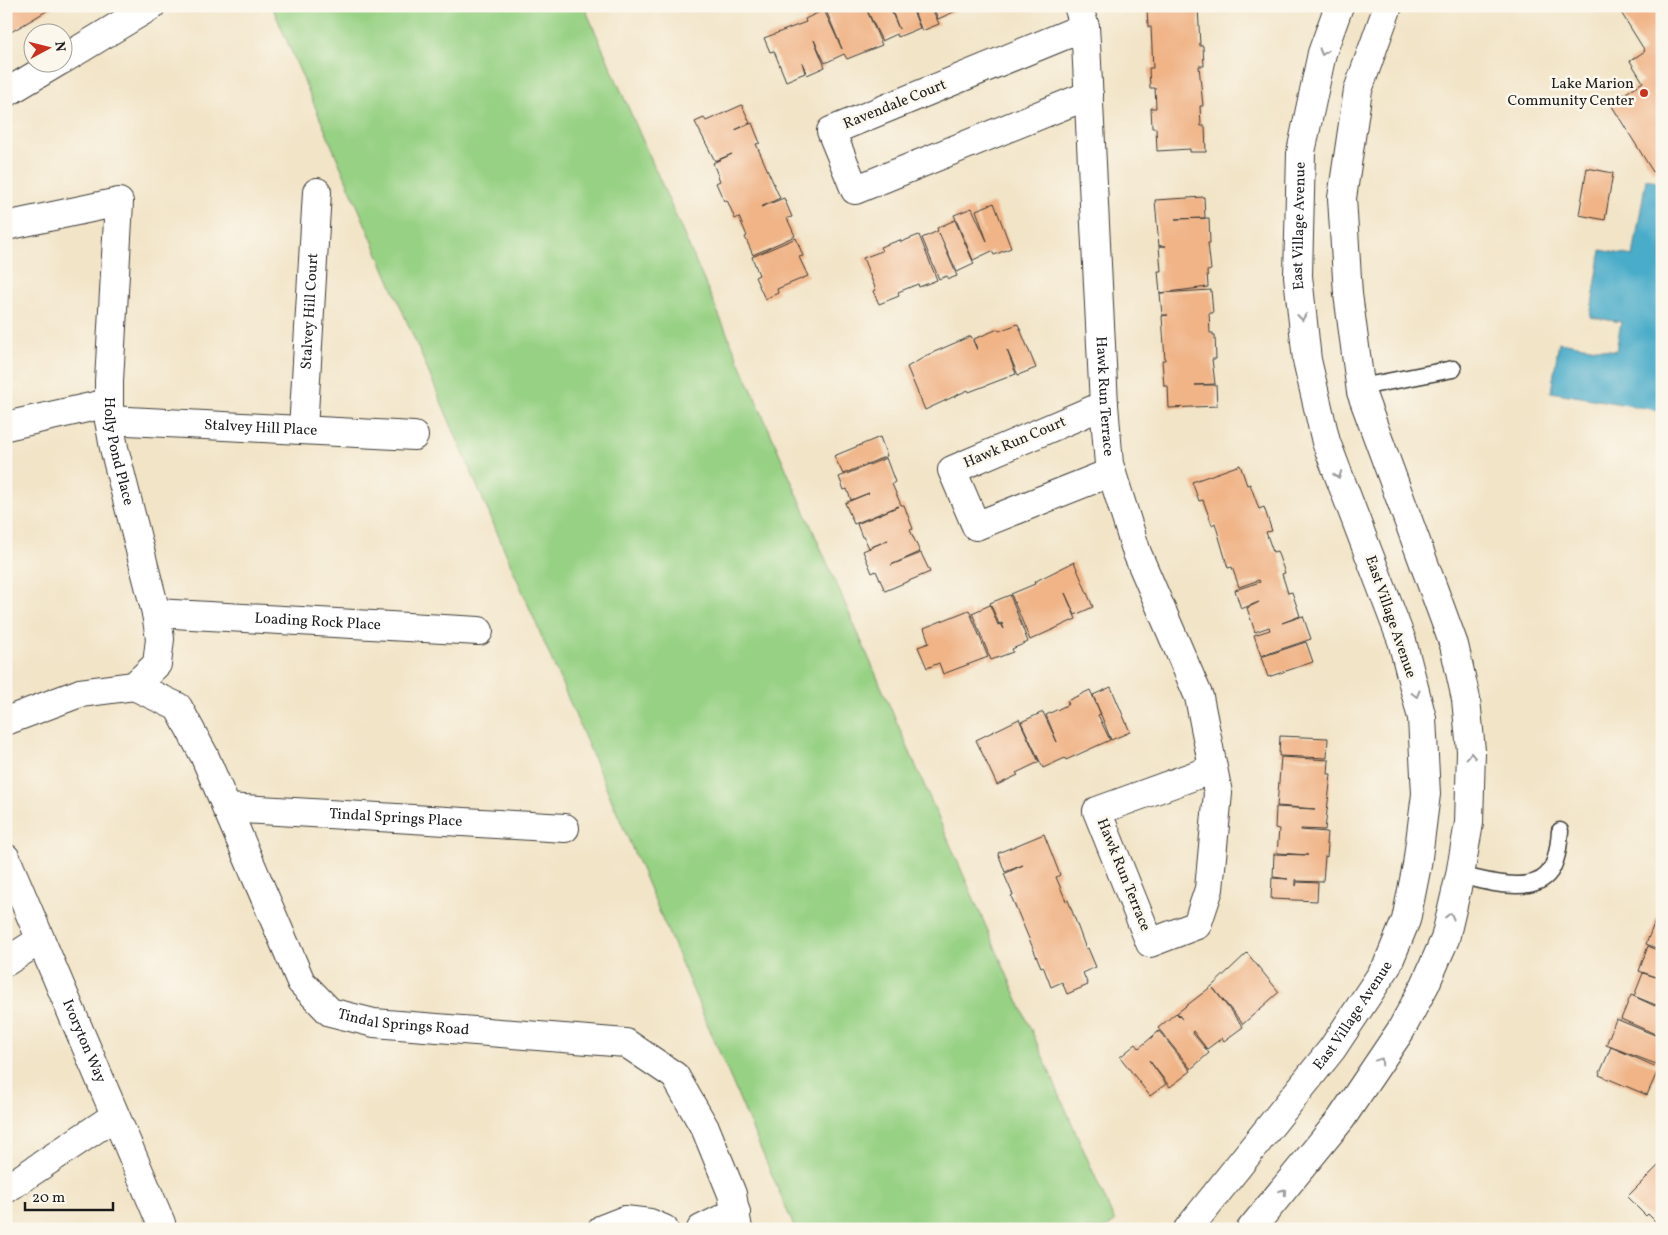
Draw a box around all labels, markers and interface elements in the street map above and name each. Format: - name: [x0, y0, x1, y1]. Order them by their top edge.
- north arrow: [22, 22, 72, 72]
- text: N: [49, 40, 69, 53]
- one-way arrow: [1318, 48, 1328, 56]
- place label: Lake Marion Community Center: [1507, 74, 1634, 112]
- street label: Ravendale Court: [840, 75, 950, 135]
- marker: Lake Marion Community Center: [1638, 87, 1650, 99]
- street label: East Village Avenue: [1287, 161, 1311, 291]
- street label: Stalvey Hill Court: [296, 252, 324, 370]
- one-way arrow: [1296, 313, 1307, 321]
- street label: Hawk Run Terrace: [1090, 336, 1119, 457]
- street label: Holly Pond Place: [99, 397, 139, 508]
- street label: Hawk Run Court: [960, 412, 1070, 474]
- street label: Stalvey Hill Place: [204, 415, 318, 441]
- one-way arrow: [1332, 470, 1342, 479]
- street label: East Village Avenue: [1359, 553, 1421, 681]
- street label: Loading Rock Place: [254, 608, 382, 636]
- one-way arrow: [1410, 689, 1421, 698]
- one-way arrow: [1466, 751, 1476, 759]
- street label: Tindal Springs Place: [329, 804, 463, 832]
- street label: Hawk Run Terrace: [1091, 815, 1155, 935]
- one-way arrow: [1444, 912, 1455, 921]
- street label: East Village Avenue: [1308, 958, 1398, 1075]
- street label: Ivoryton Way: [57, 996, 111, 1086]
- street label: Tindal Springs Road: [335, 1004, 470, 1041]
- one-way arrow: [1373, 1058, 1383, 1067]
- scale bar: [25, 1180, 112, 1212]
- text: 20 m: [32, 1188, 65, 1209]
- one-way arrow: [1277, 1188, 1286, 1197]

